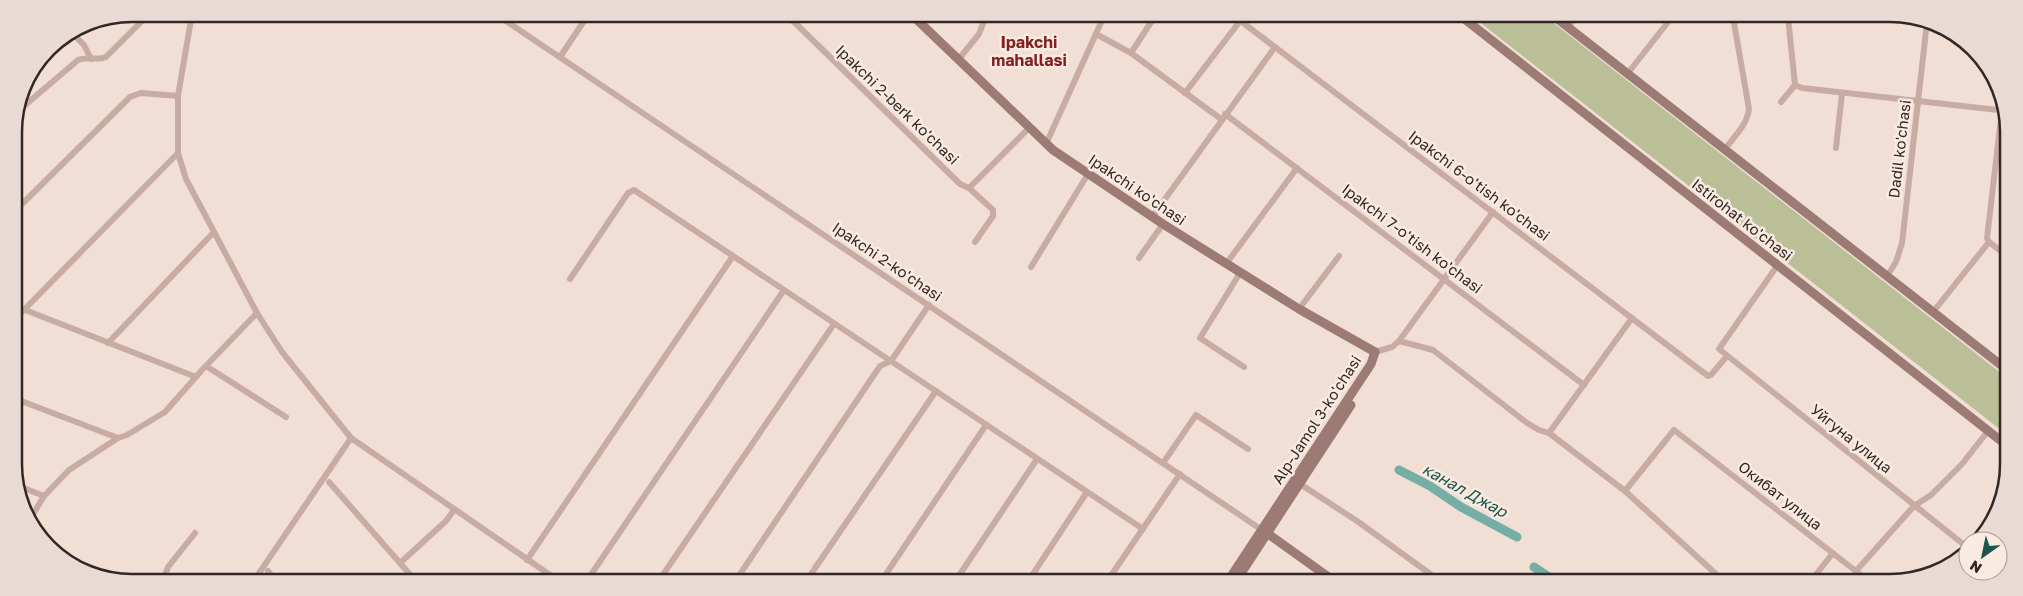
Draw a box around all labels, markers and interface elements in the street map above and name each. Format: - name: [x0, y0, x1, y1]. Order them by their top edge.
- district label: Ipakchi mahallasi: [991, 32, 1067, 70]
- street label: Ipakchi 2-berk ko'chasi: [832, 41, 963, 168]
- street label: Dadil ko'chasi: [1884, 99, 1914, 199]
- street label: Ipakchi 6-o'tish ko'chasi: [1405, 126, 1554, 244]
- street label: Ipakchi ko'chasi: [1085, 150, 1190, 228]
- street label: Istirohat ko'chasi: [1689, 174, 1797, 264]
- street label: Ipakchi 7-o'tish ko'chasi: [1339, 180, 1486, 297]
- street label: Ipakchi 2-ko'chasi: [829, 218, 946, 304]
- street label: Alp-Jamol 3-ko'chasi: [1268, 352, 1364, 487]
- street label: Уйгуна улица: [1807, 400, 1896, 477]
- street label: Окибат улица: [1735, 457, 1826, 533]
- water label: канал Джар: [1419, 459, 1512, 522]
- north arrow: [1958, 531, 2008, 581]
- text: N: [1967, 557, 1985, 577]

